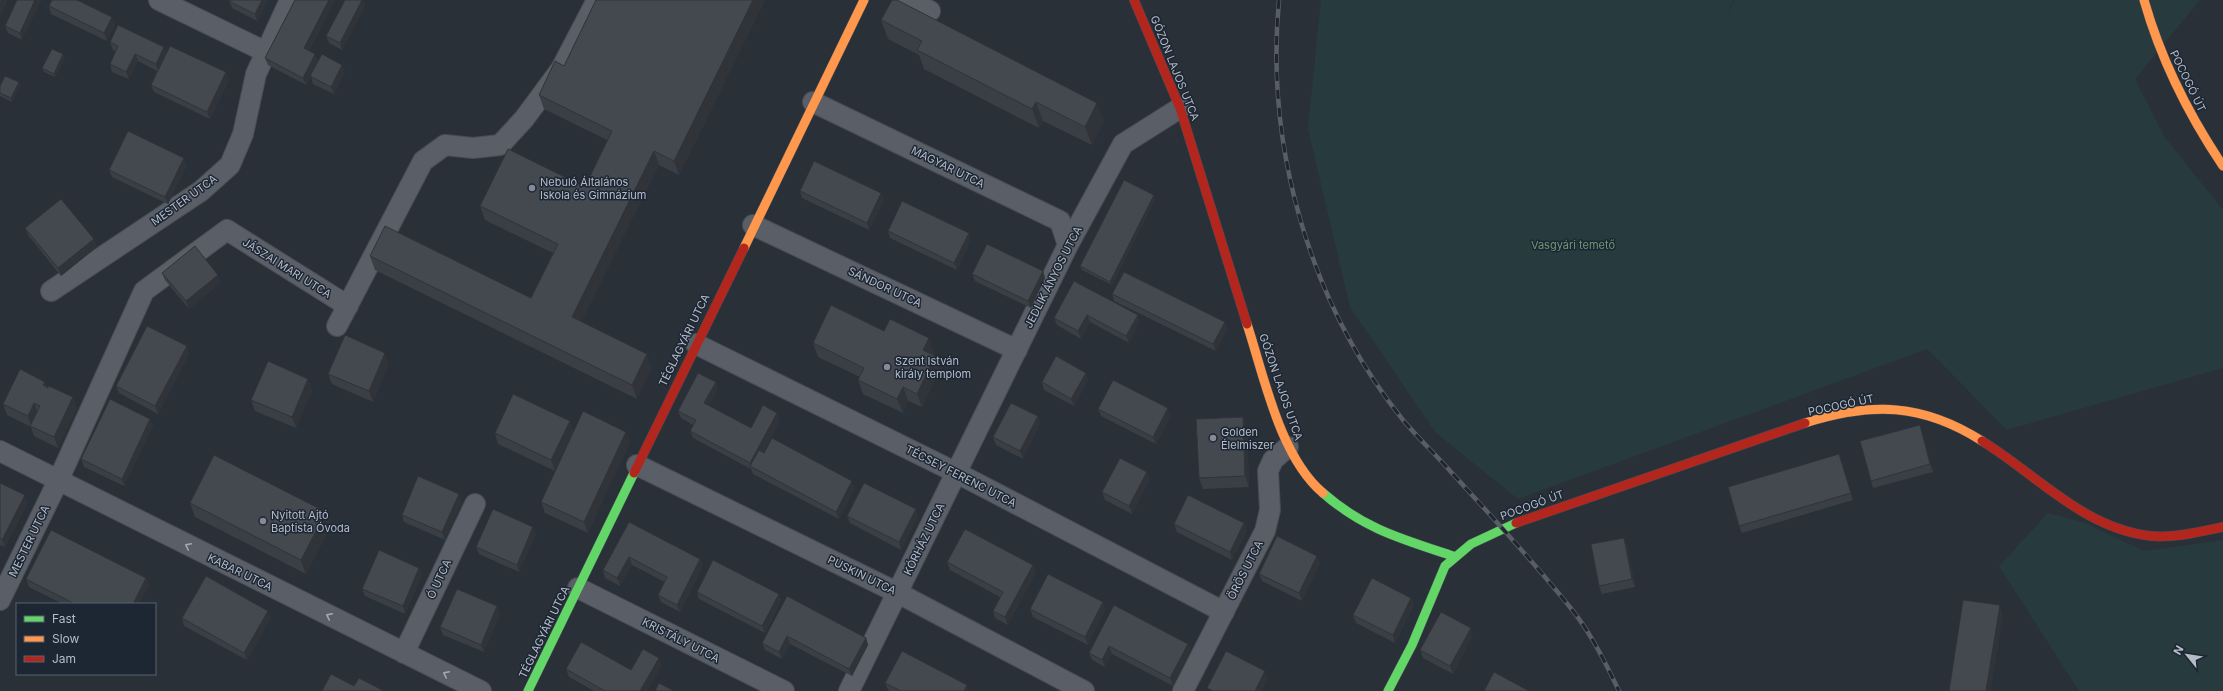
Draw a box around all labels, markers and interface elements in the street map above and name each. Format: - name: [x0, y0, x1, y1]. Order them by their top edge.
- street label: GÓZON LAJOS UTCA: [1148, 13, 1203, 123]
- street label: POCOGÓ ÚT: [2167, 48, 2209, 114]
- street label: MAGYAR UTCA: [909, 143, 987, 191]
- street label: MESTER UTCA: [148, 171, 220, 229]
- place label: Nebuló Általános Iskola és Gimnázium: [540, 175, 646, 202]
- marker: Nebuló Általános Iskola és Gimnázium: [527, 183, 537, 193]
- street label: JEDLIK ÁNYOS UTCA: [1021, 223, 1085, 330]
- street label: JÁSZAI MARI UTCA: [240, 235, 334, 301]
- park label: Vasgyári temető: [1531, 238, 1615, 252]
- street label: SÁNDOR UTCA: [846, 264, 925, 310]
- street label: TÉGLAGYÁRI UTCA: [656, 291, 713, 388]
- street label: GÓZON LAJOS UTCA: [1256, 332, 1306, 443]
- place label: Szent István király templom: [895, 354, 971, 381]
- marker: Szent István király templom: [882, 362, 892, 372]
- street label: POCOGÓ ÚT: [1807, 391, 1875, 419]
- place label: Golden Élelmiszer: [1221, 425, 1274, 452]
- marker: Golden Élelmiszer: [1208, 433, 1218, 443]
- street label: TÉCSEY FERENC UTCA: [903, 442, 1019, 510]
- street label: POCOGÓ ÚT: [1498, 487, 1566, 523]
- street label: KÓRHÁZ UTCA: [900, 500, 948, 577]
- street label: MESTER UTCA: [6, 503, 53, 579]
- place label: Nyitott Ajtó Baptista Óvoda: [271, 508, 350, 535]
- marker: Nyitott Ajtó Baptista Óvoda: [258, 516, 268, 526]
- street label: ÖRÖS UTCA: [1224, 538, 1266, 602]
- one-way arrow: [184, 543, 192, 551]
- street label: KABAR UTCA: [205, 550, 275, 594]
- street label: PUSKIN UTCA: [826, 552, 899, 598]
- street label: Ó UTCA: [424, 557, 454, 601]
- street label: TÉGLAGYÁRI UTCA: [516, 583, 573, 680]
- legend: [16, 603, 156, 675]
- text: Fast: [52, 611, 76, 626]
- one-way arrow: [326, 613, 333, 621]
- street label: KRISTÁLY UTCA: [640, 614, 722, 666]
- text: Slow: [52, 631, 80, 646]
- north arrow: [2167, 635, 2207, 675]
- text: N: [2170, 643, 2186, 657]
- text: Jam: [52, 651, 76, 666]
- one-way arrow: [442, 671, 450, 679]

